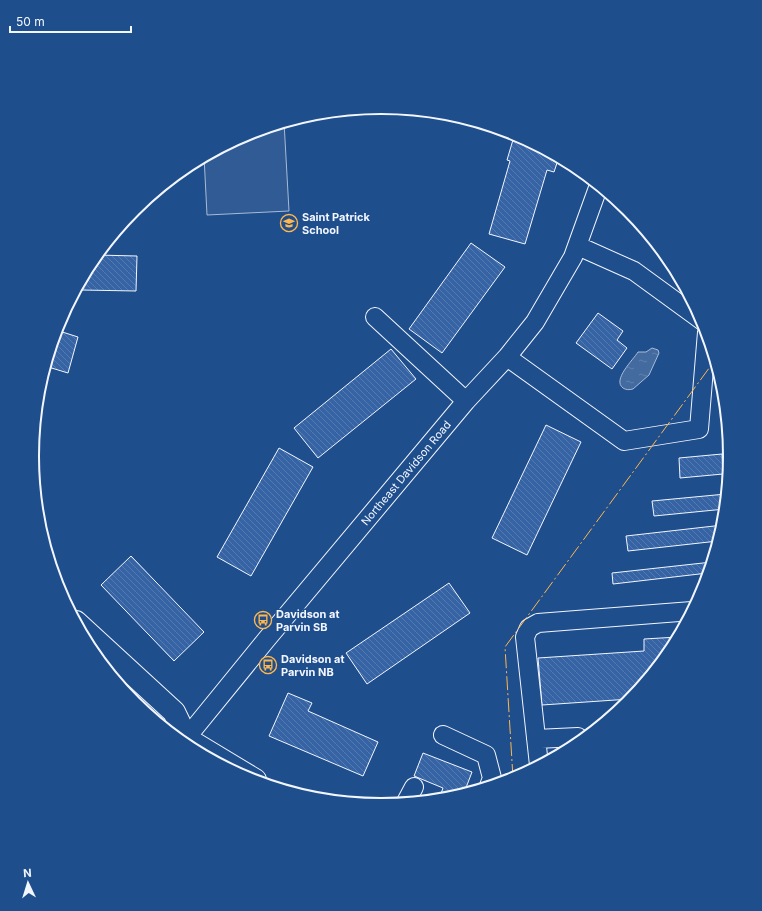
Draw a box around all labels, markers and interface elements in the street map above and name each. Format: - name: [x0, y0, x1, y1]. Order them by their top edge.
- scale bar: [10, 8, 131, 34]
- text: 50 m: [16, 14, 45, 29]
- place label: Saint Patrick School: [302, 210, 370, 237]
- school or university icon: Saint Patrick School: [279, 213, 299, 233]
- street label: Northeast Davidson Road: [358, 418, 454, 528]
- place label: Davidson at Parvin SB: [276, 607, 339, 634]
- bus stop icon: Davidson at Parvin SB: [253, 610, 273, 630]
- place label: Davidson at Parvin NB: [281, 652, 344, 679]
- bus stop icon: Davidson at Parvin NB: [258, 655, 278, 675]
- north arrow: [8, 863, 48, 903]
- text: N: [23, 866, 32, 880]

